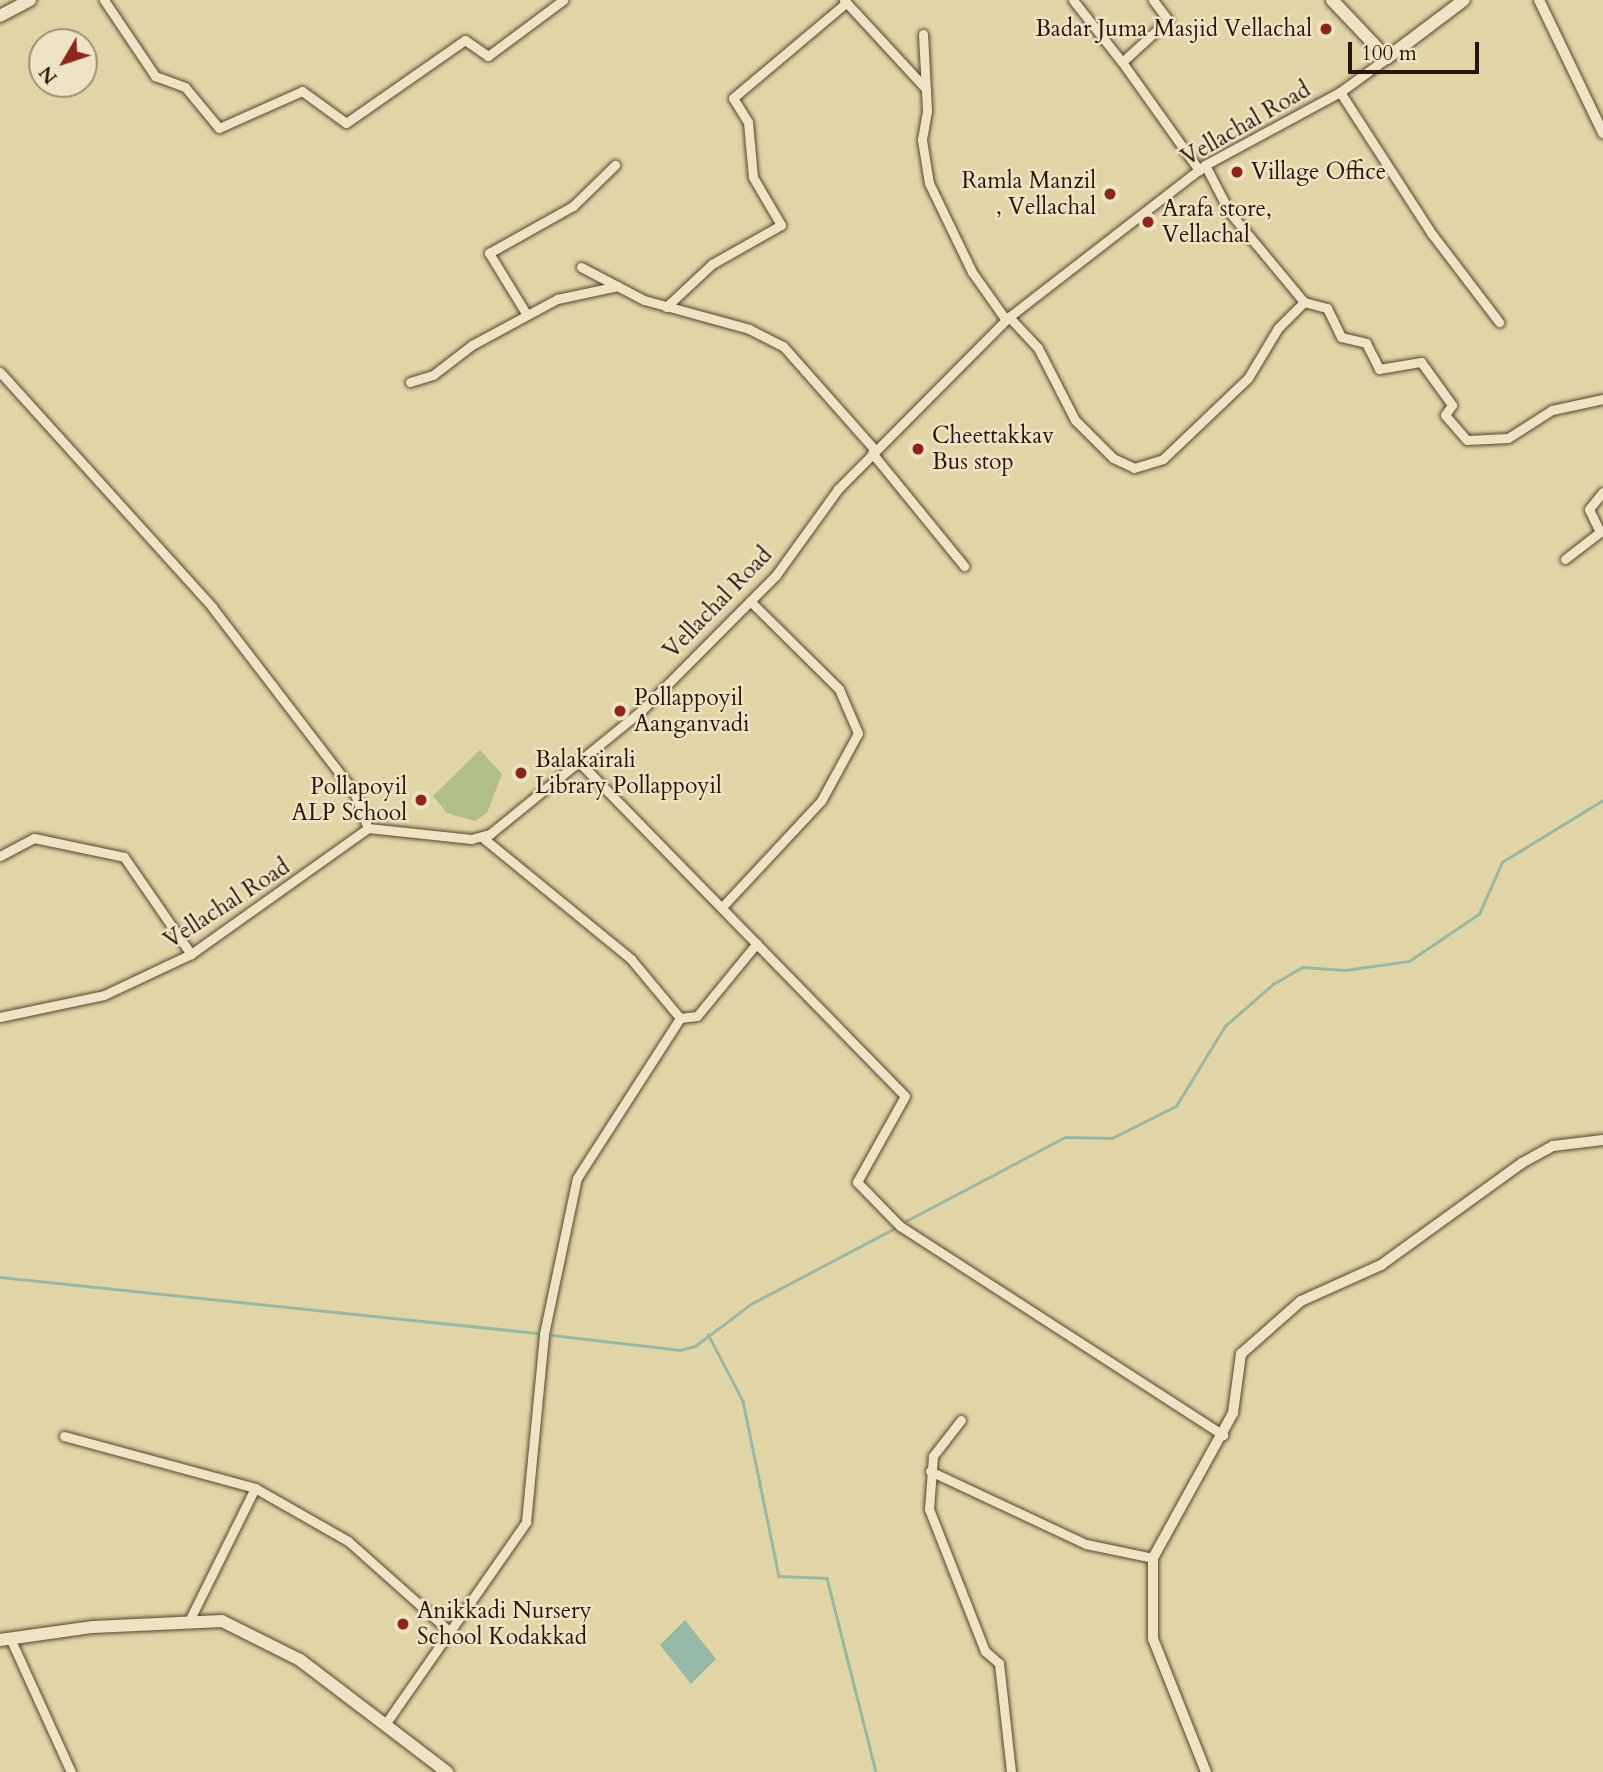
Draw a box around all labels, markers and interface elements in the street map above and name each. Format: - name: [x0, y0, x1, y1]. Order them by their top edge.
- place label: Badar Juma Masjid Vellachal: [1035, 15, 1312, 43]
- marker: Badar Juma Masjid Vellachal: [1318, 21, 1334, 37]
- north arrow: [28, 28, 98, 98]
- scale bar: [1351, 28, 1482, 72]
- text: 100 m: [1361, 39, 1417, 68]
- text: N: [33, 60, 64, 90]
- street label: Vellachal Road: [1176, 76, 1316, 172]
- place label: Village Office: [1251, 158, 1386, 186]
- marker: Village Office: [1229, 164, 1245, 180]
- place label: Ramla Manzil , Vellachal: [961, 167, 1096, 221]
- marker: Ramla Manzil , Vellachal: [1102, 186, 1118, 202]
- place label: Arafa store, Vellachal: [1162, 195, 1272, 249]
- marker: Arafa store, Vellachal: [1140, 214, 1156, 230]
- place label: Cheettakkav Bus stop: [932, 422, 1054, 476]
- marker: Cheettakkav Bus stop: [910, 441, 926, 457]
- street label: Vellachal Road: [658, 541, 778, 665]
- place label: Pollappoyil Aanganvadi: [634, 684, 750, 738]
- marker: Pollappoyil Aanganvadi: [612, 703, 628, 719]
- place label: Balakairali Library Pollappoyil: [535, 746, 722, 800]
- marker: Balakairali Library Pollappoyil: [513, 765, 529, 781]
- place label: Pollapoyil ALP School: [292, 773, 407, 827]
- marker: Pollapoyil ALP School: [413, 792, 429, 808]
- street label: Vellachal Road: [159, 853, 295, 955]
- place label: Anikkadi Nursery School Kodakkad: [417, 1597, 592, 1651]
- marker: Anikkadi Nursery School Kodakkad: [395, 1616, 411, 1632]

